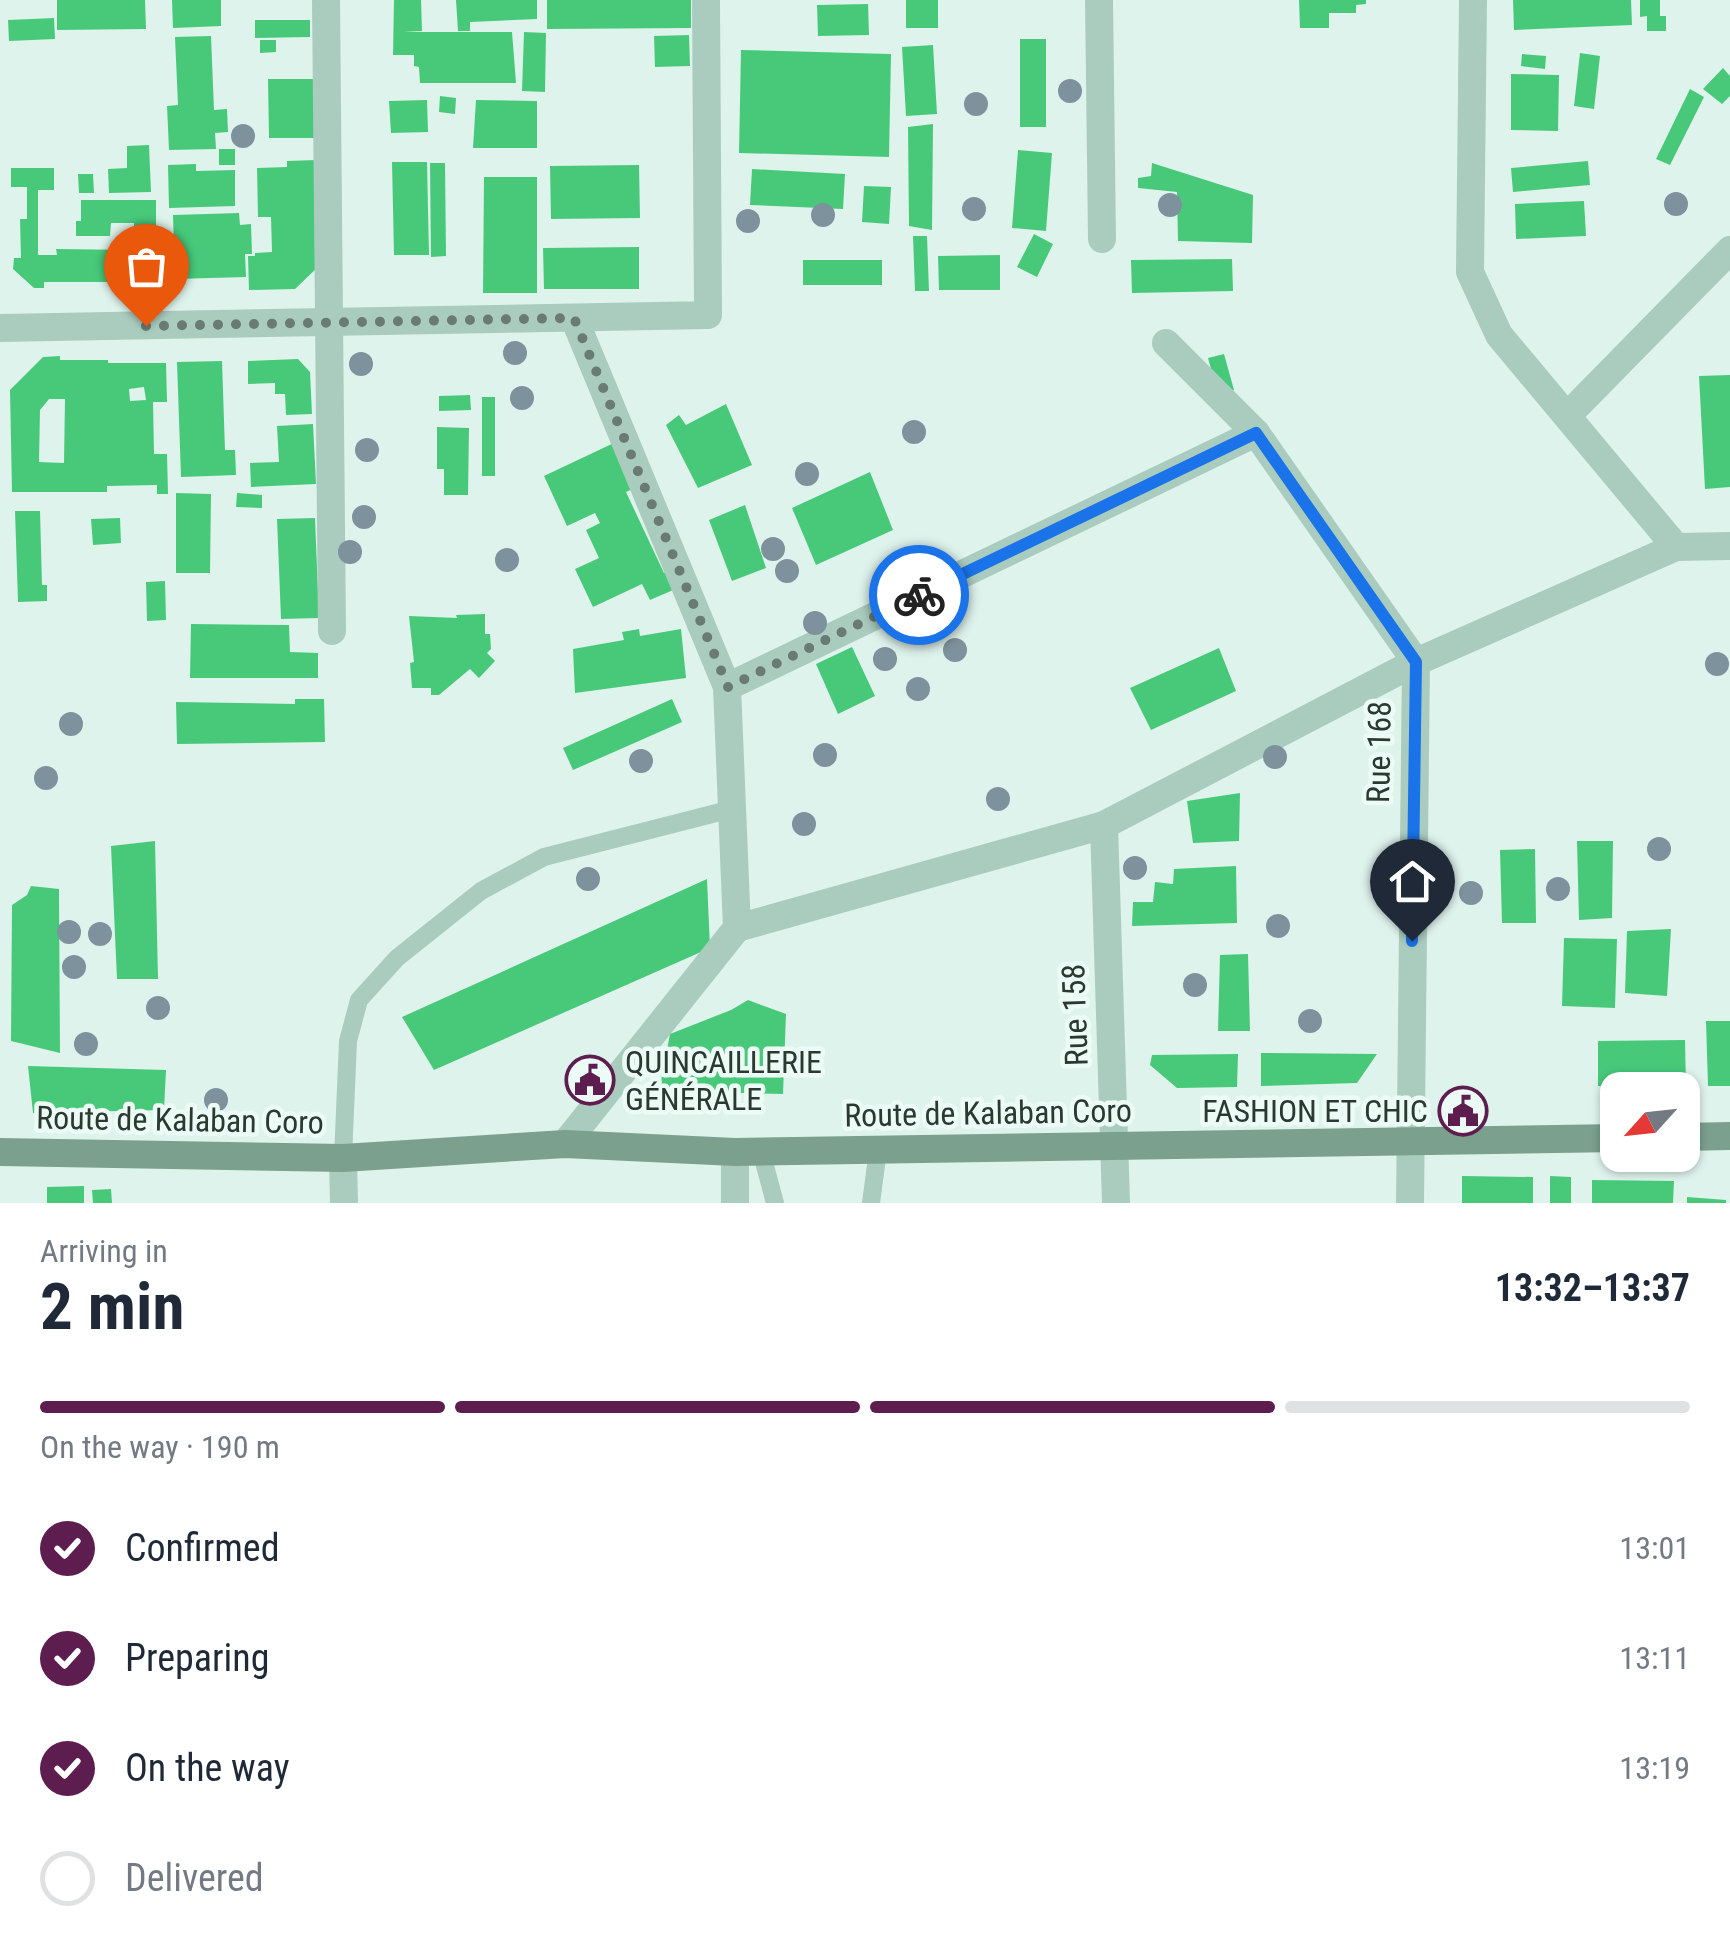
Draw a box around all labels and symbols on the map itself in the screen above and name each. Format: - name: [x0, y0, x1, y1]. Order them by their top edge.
- pin: [104, 224, 189, 327]
- courier: [869, 545, 969, 645]
- street label: Rue 168: [1359, 701, 1399, 803]
- pin: [1370, 839, 1455, 942]
- street label: Rue 158: [1054, 963, 1096, 1067]
- place label: QUINCAILLERIE GÉNÉRALE: [625, 1043, 822, 1118]
- public building icon: QUINCAILLERIE GÉNÉRALE: [564, 1054, 616, 1106]
- north arrow: [1600, 1072, 1700, 1172]
- public building icon: FASHION ET CHIC: [1437, 1085, 1489, 1137]
- street label: Route de Kalaban Coro: [844, 1091, 1132, 1135]
- place label: FASHION ET CHIC: [1202, 1092, 1428, 1130]
- street label: Route de Kalaban Coro: [36, 1098, 324, 1142]

